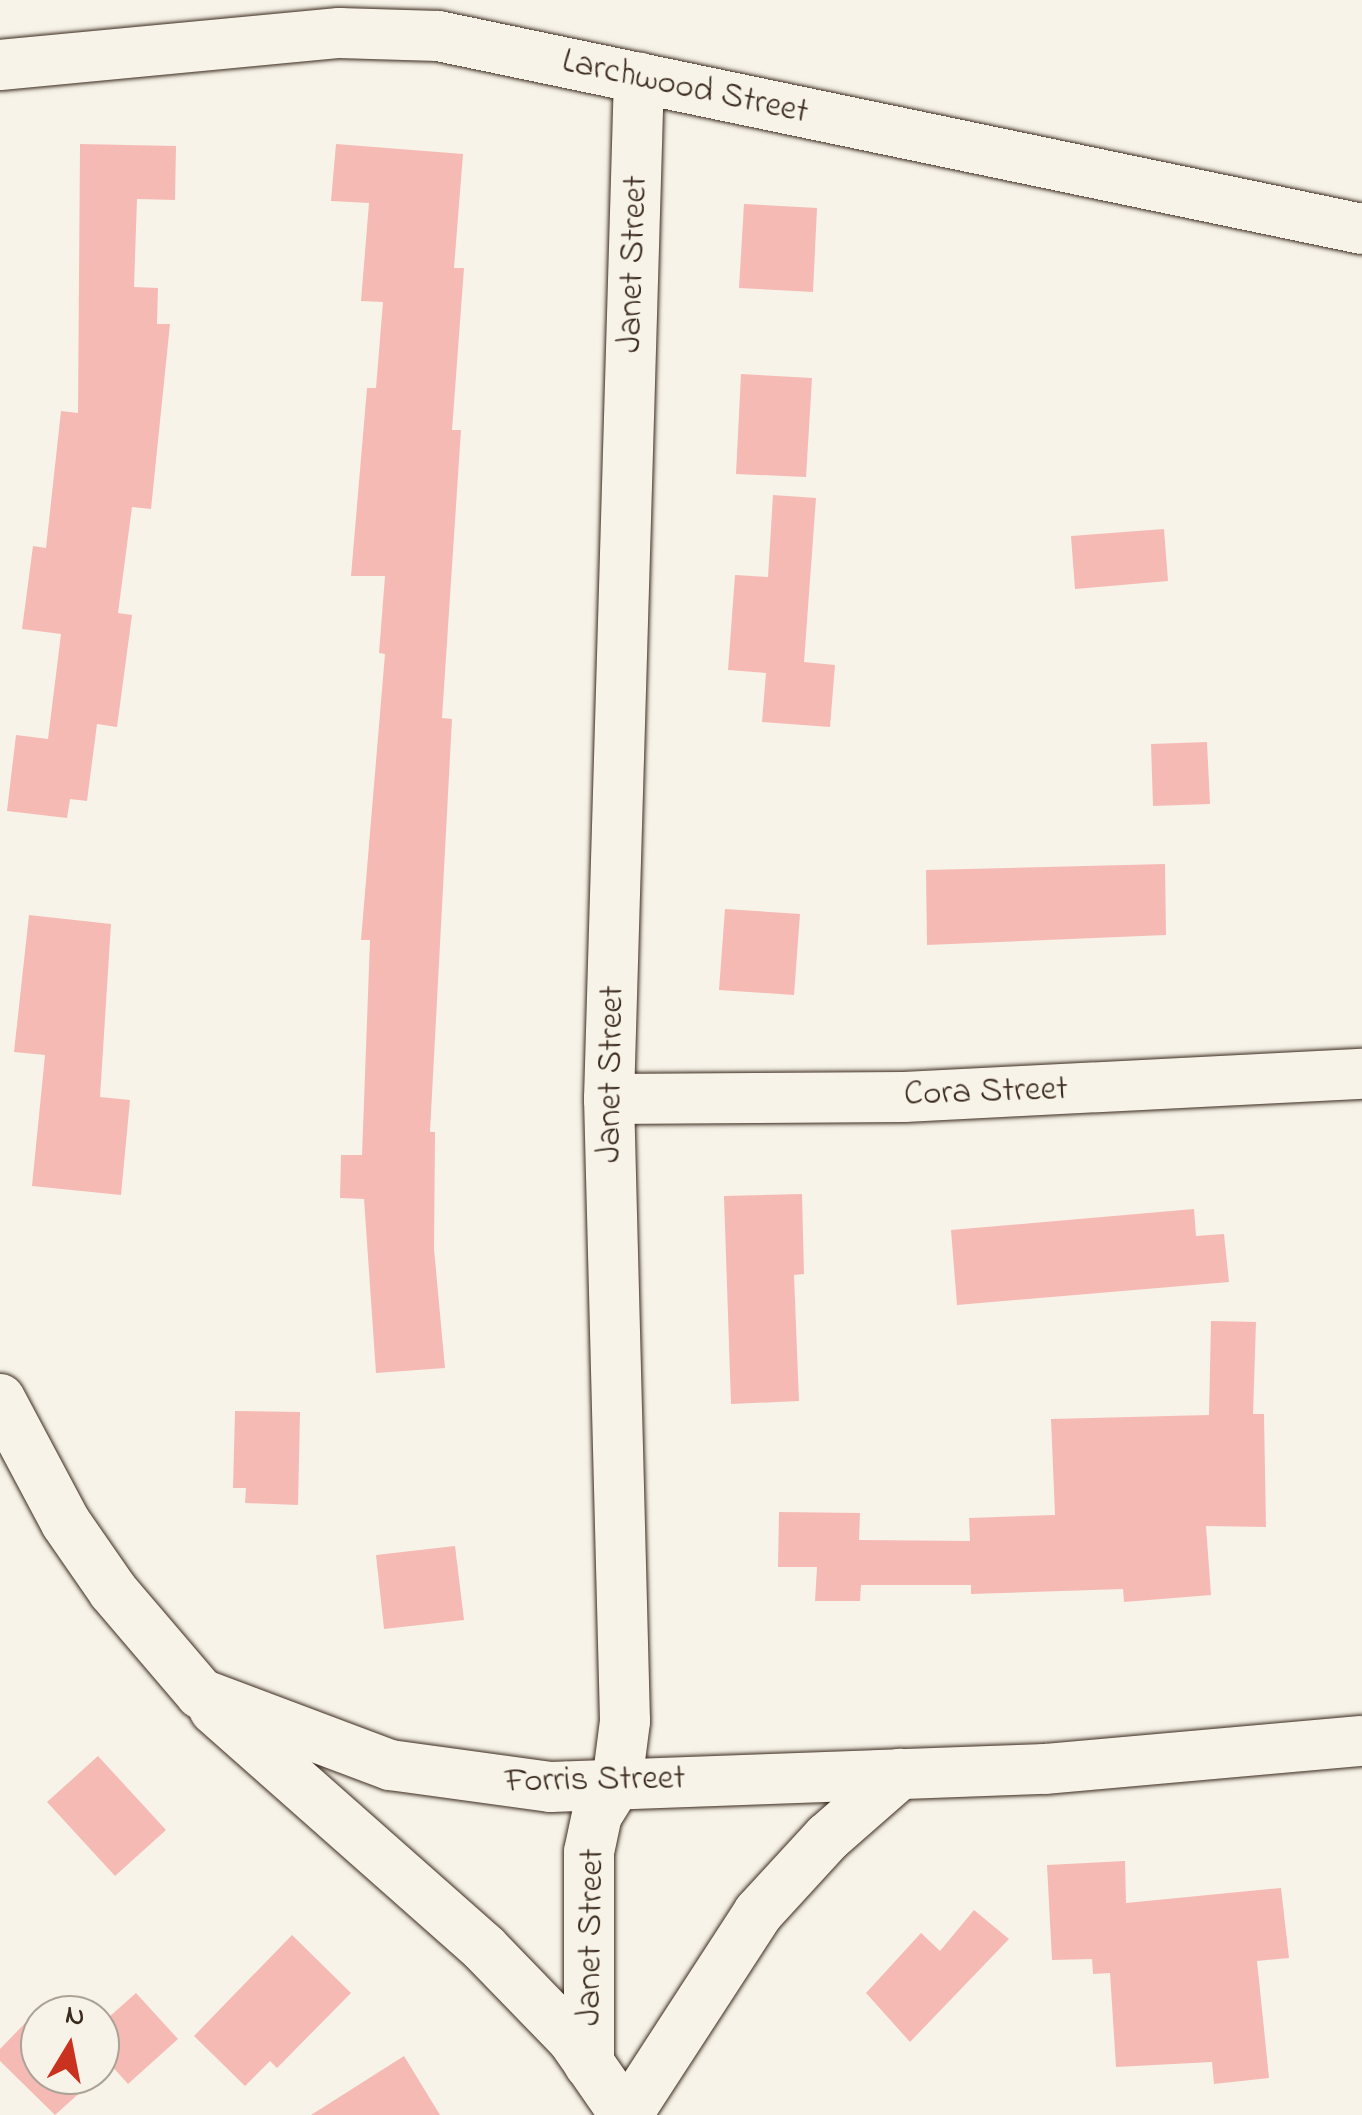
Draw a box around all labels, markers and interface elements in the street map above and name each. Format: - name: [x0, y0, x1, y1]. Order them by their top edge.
- street label: Larchwood Street: [558, 41, 812, 135]
- street label: Janet Street: [610, 175, 658, 353]
- street label: Janet Street: [589, 985, 635, 1163]
- street label: Cora Street: [903, 1069, 1069, 1117]
- street label: Forris Street: [504, 1758, 686, 1804]
- street label: Janet Street: [569, 1848, 615, 2026]
- north arrow: [20, 1995, 120, 2095]
- text: N: [62, 1995, 88, 2039]

